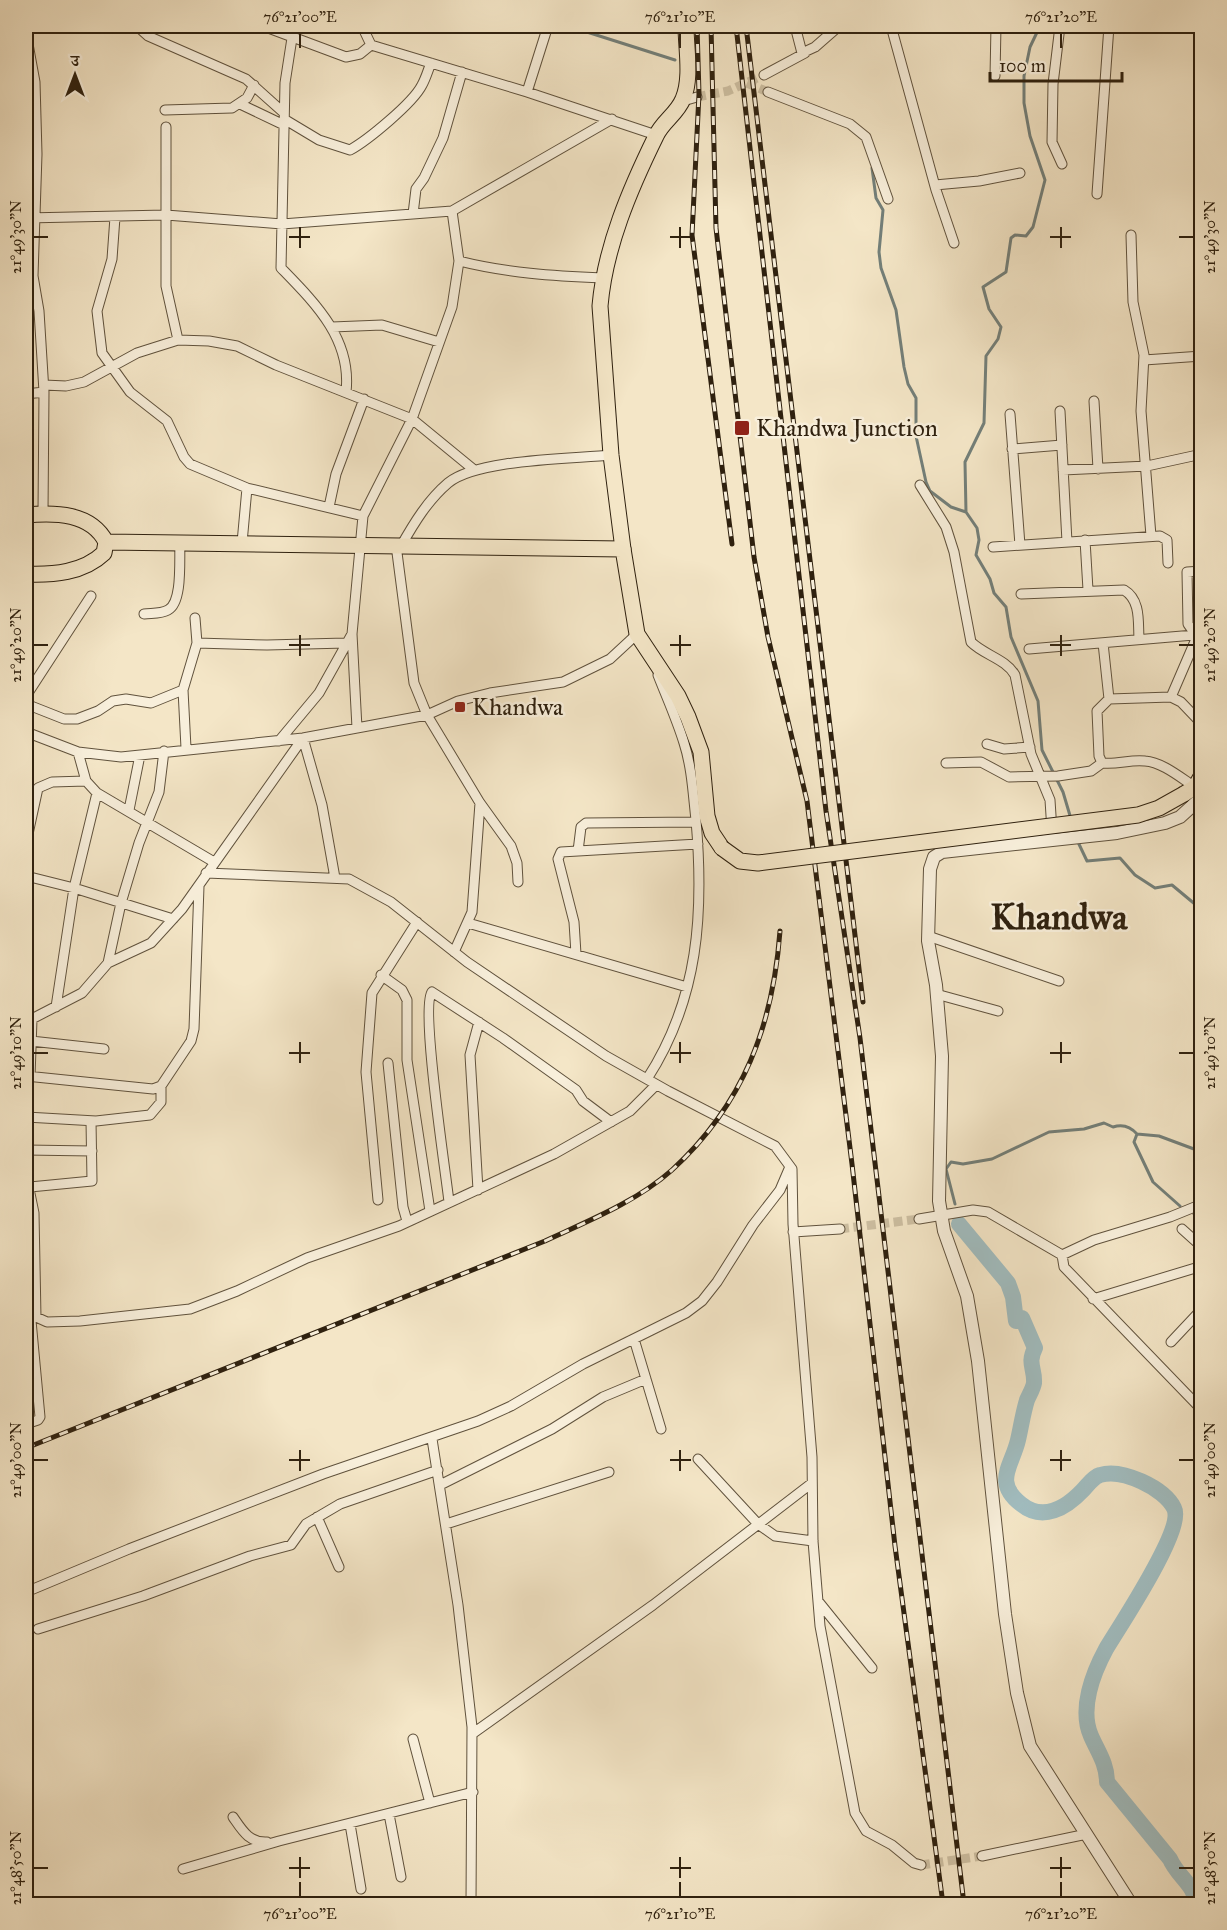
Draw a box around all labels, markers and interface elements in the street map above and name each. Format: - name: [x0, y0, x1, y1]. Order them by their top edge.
- text: 76°21'00"E: [263, 8, 337, 26]
- text: 76°21'10"E: [645, 8, 715, 26]
- text: 76°21'20"E: [1025, 8, 1097, 26]
- north arrow: [45, 45, 105, 105]
- scale bar: [990, 45, 1122, 83]
- text: उ: [70, 51, 81, 70]
- text: 100 m: [999, 55, 1046, 77]
- text: 21°49'30"N: [7, 200, 25, 274]
- text: 21°49'30"N: [1201, 200, 1219, 274]
- place label: Khandwa Junction: [756, 413, 938, 443]
- marker: Khandwa Junction: [733, 419, 751, 437]
- text: 21°49'20"N: [7, 607, 25, 682]
- text: 21°49'20"N: [1201, 607, 1219, 682]
- place label: Khandwa: [472, 692, 564, 722]
- marker: Khandwa: [453, 700, 467, 714]
- district label: Khandwa: [991, 895, 1128, 939]
- text: 21°49'10"N: [7, 1016, 25, 1090]
- text: 21°49'10"N: [1201, 1016, 1219, 1090]
- text: 21°49'00"N: [7, 1422, 25, 1498]
- text: 21°49'00"N: [1201, 1422, 1219, 1498]
- text: 21°48'50"N: [7, 1831, 25, 1905]
- text: 21°48'50"N: [1201, 1831, 1219, 1905]
- text: 76°21'00"E: [263, 1905, 337, 1923]
- text: 76°21'10"E: [645, 1905, 715, 1923]
- text: 76°21'20"E: [1025, 1905, 1097, 1923]

